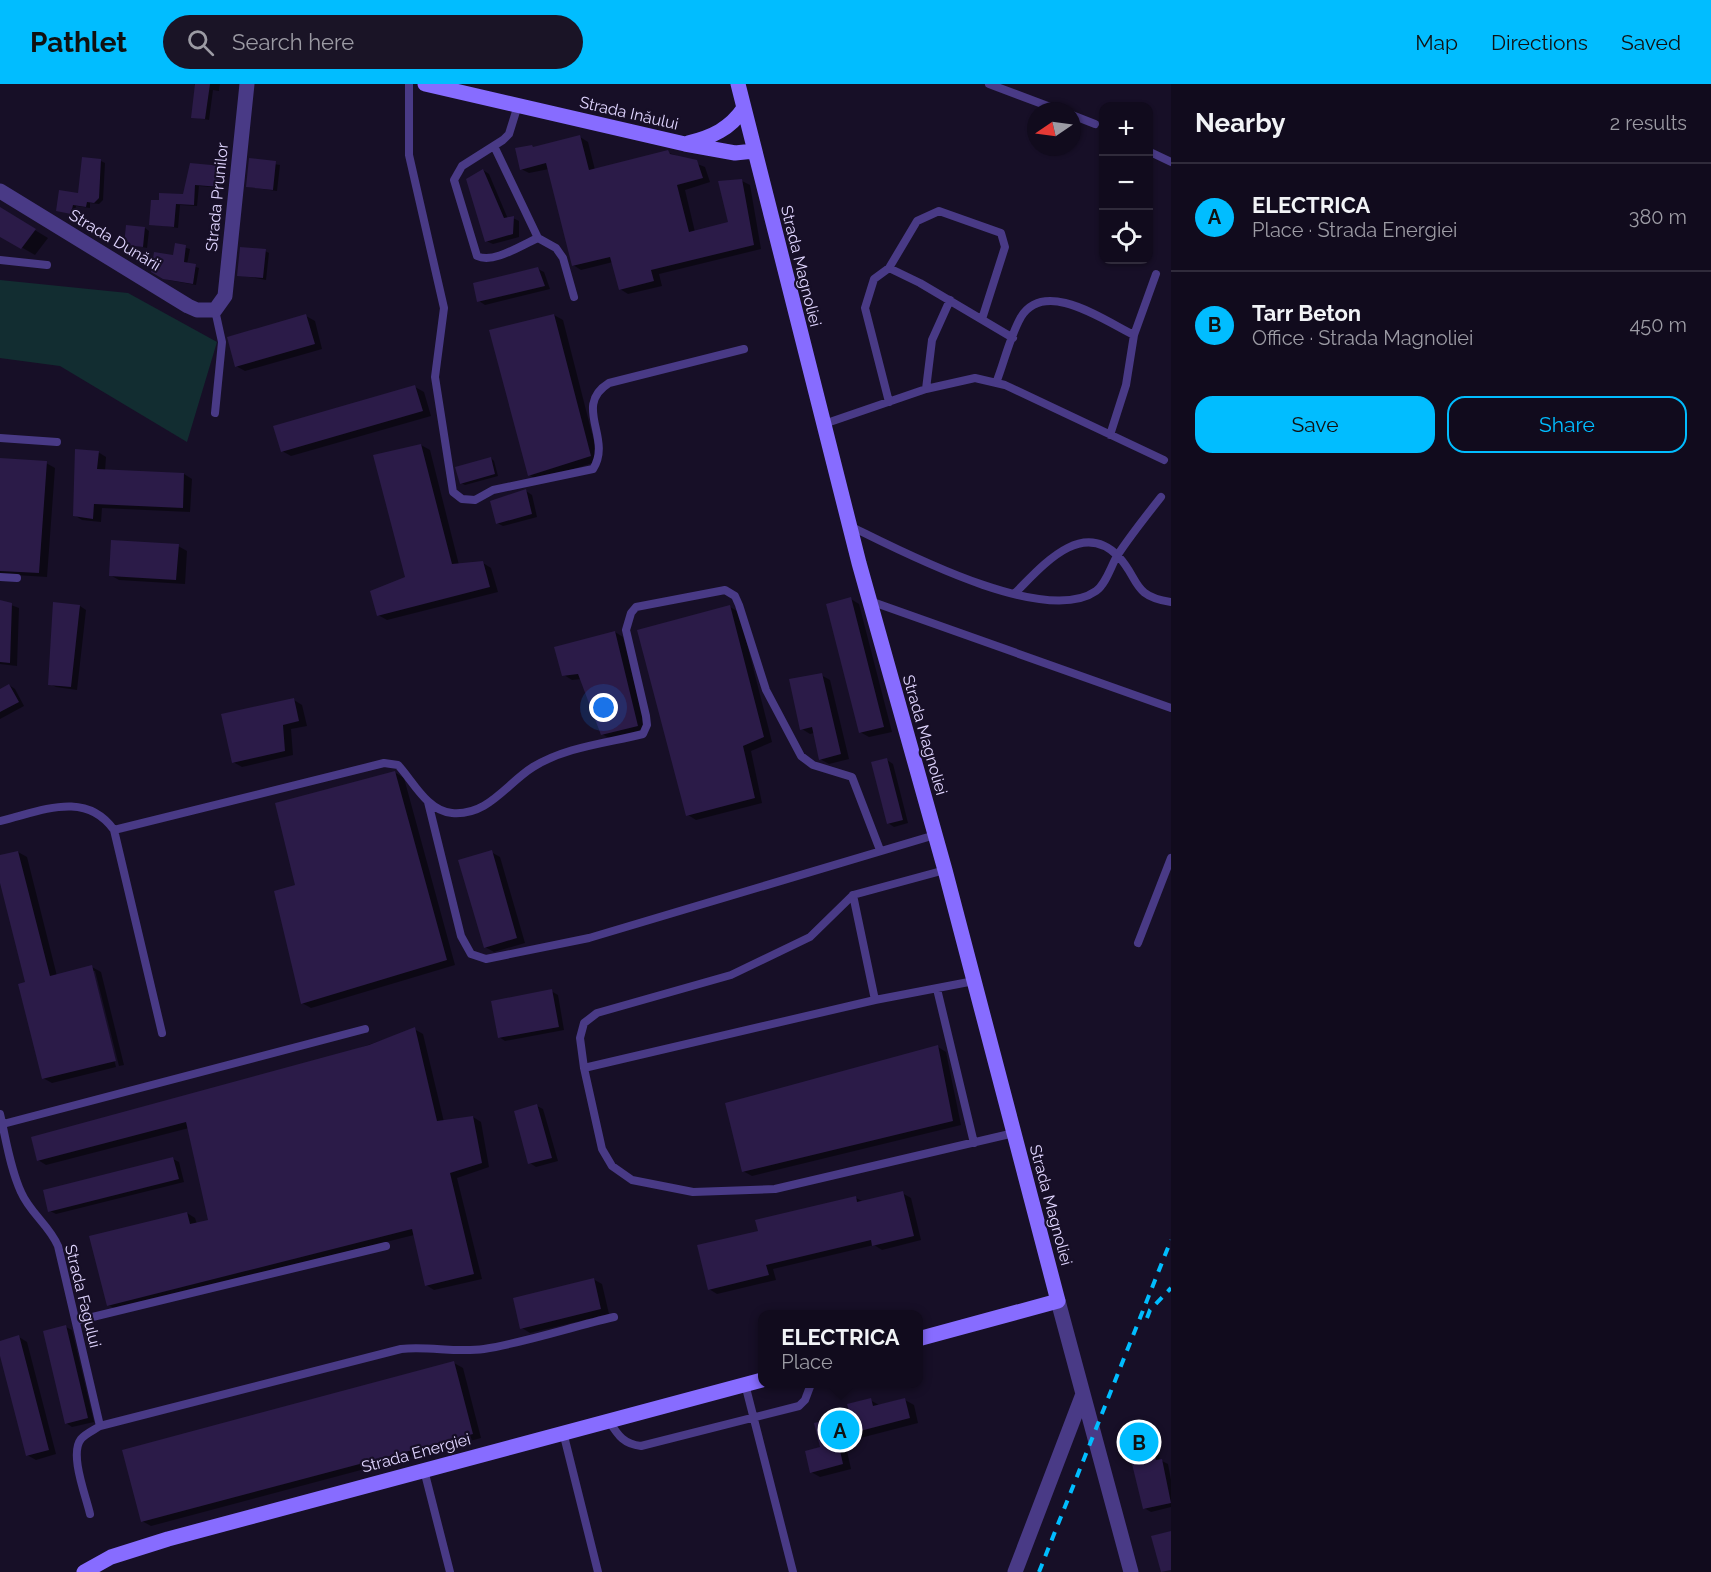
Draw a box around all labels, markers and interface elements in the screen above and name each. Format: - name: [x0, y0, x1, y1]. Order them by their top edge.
- search box: [163, 15, 583, 69]
- text: Pathlet: [30, 26, 127, 59]
- icon: search: [184, 26, 217, 59]
- text: Search here: [232, 29, 354, 55]
- text: Map: [1415, 30, 1458, 55]
- text: Directions: [1491, 30, 1588, 55]
- text: Saved: [1621, 30, 1681, 55]
- street label: Strada Inăului: [578, 92, 680, 134]
- north arrow: [1027, 102, 1081, 156]
- map controls: [1099, 102, 1153, 264]
- button: +: [1099, 102, 1153, 156]
- text: Nearby: [1195, 108, 1285, 138]
- text: 2 results: [1610, 111, 1687, 135]
- street label: Strada Prunilor: [202, 141, 232, 252]
- button: −: [1099, 156, 1153, 210]
- text: ELECTRICA: [1252, 192, 1370, 218]
- street label: Strada Magnoliei: [777, 203, 825, 329]
- street label: Strada Dunării: [66, 205, 164, 275]
- text: A: [1208, 205, 1221, 229]
- text: 380 m: [1629, 205, 1687, 229]
- button: locate: [1099, 210, 1153, 264]
- text: Place · Strada Energiei: [1252, 218, 1457, 242]
- text: Tarr Beton: [1252, 300, 1361, 326]
- text: B: [1208, 313, 1221, 337]
- text: 450 m: [1629, 313, 1687, 337]
- text: Office · Strada Magnoliei: [1252, 326, 1473, 350]
- button: Save: [1195, 396, 1435, 453]
- button: Share: [1447, 396, 1687, 453]
- street label: Strada Magnoliei: [899, 673, 951, 797]
- your location: [589, 693, 618, 722]
- street label: Strada Magnoliei: [1026, 1143, 1076, 1267]
- street label: Strada Fagului: [61, 1242, 105, 1350]
- popup: [758, 1310, 923, 1388]
- text: ELECTRICA: [781, 1324, 900, 1350]
- text: Place: [781, 1350, 833, 1374]
- pin: A: [820, 1408, 860, 1452]
- pin: B: [1120, 1420, 1158, 1464]
- street label: Strada Energiei: [359, 1429, 473, 1477]

